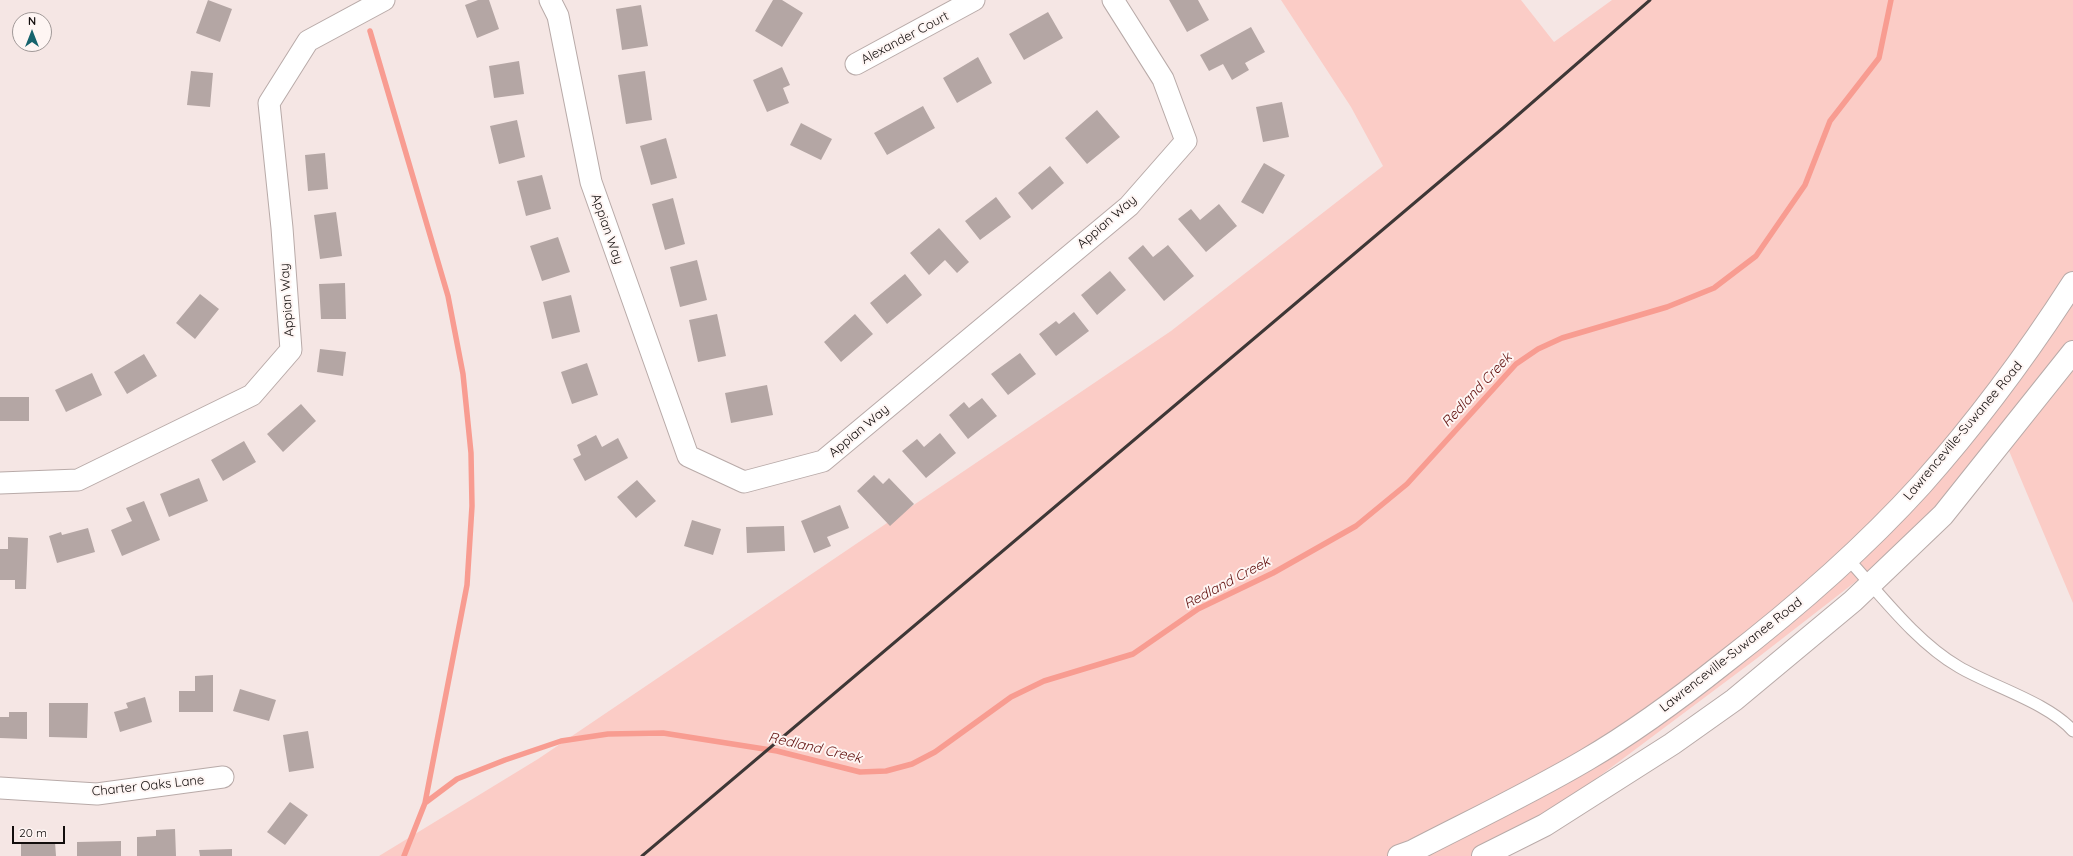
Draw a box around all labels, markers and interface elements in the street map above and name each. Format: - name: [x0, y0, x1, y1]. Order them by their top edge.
- street label: Alexander Court: [858, 8, 952, 68]
- north arrow: [12, 12, 52, 52]
- text: N: [28, 14, 36, 28]
- street label: Appian Way: [588, 192, 626, 266]
- street label: Appian Way: [1074, 192, 1140, 252]
- street label: Appian Way: [277, 263, 297, 337]
- water label: Redland Creek: [1438, 349, 1516, 431]
- street label: Lawrenceville-Suwanee Road: [1900, 358, 2026, 504]
- street label: Appian Way: [826, 401, 892, 461]
- water label: Redland Creek: [1181, 553, 1273, 613]
- street label: Lawrenceville-Suwanee Road: [1657, 595, 1805, 715]
- water label: Redland Creek: [767, 729, 863, 767]
- street label: Charter Oaks Lane: [91, 772, 205, 800]
- scale bar: [14, 818, 67, 844]
- text: 20 m: [19, 825, 47, 840]

